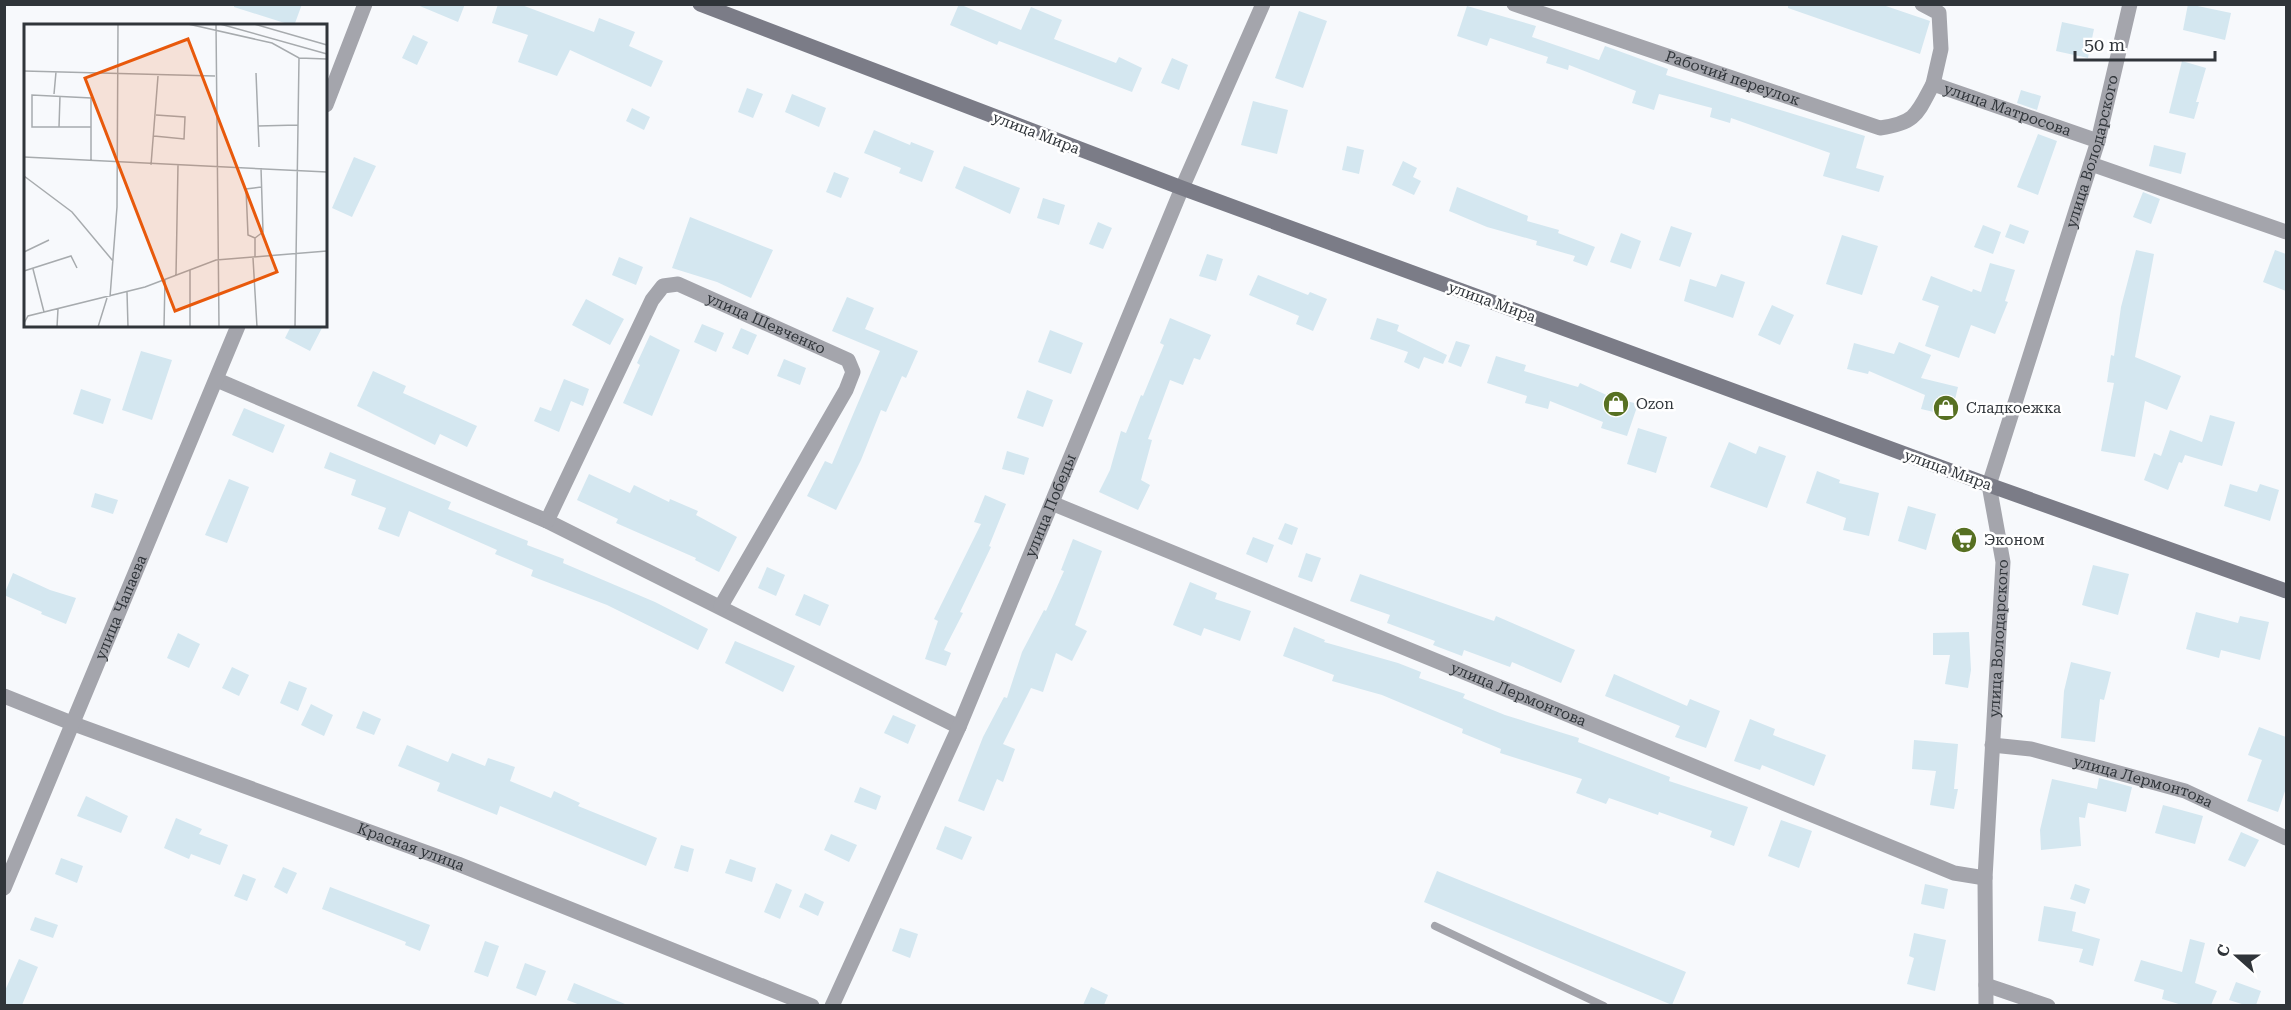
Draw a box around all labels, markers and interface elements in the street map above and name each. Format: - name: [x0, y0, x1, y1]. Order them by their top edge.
- inset map: [24, 24, 327, 327]
- scale bar: [2075, 24, 2214, 62]
- text: 50 m: [2084, 34, 2125, 55]
- street label: Рабочий переулок: [1663, 47, 1803, 109]
- street label: улица Володарского: [2062, 73, 2122, 230]
- street label: улица Матросова: [1941, 79, 2074, 140]
- street label: улица Мира: [990, 108, 1082, 158]
- street label: улица Мира: [1446, 278, 1538, 326]
- street label: улица Шевченко: [704, 289, 828, 358]
- shop icon: Ozon: [1601, 389, 1631, 419]
- shop icon: Сладкоежка: [1931, 393, 1961, 423]
- place label: Ozon: [1636, 395, 1674, 413]
- place label: Сладкоежка: [1966, 399, 2061, 417]
- street label: улица Мира: [1902, 446, 1994, 494]
- street label: улица Победы: [1021, 451, 1080, 560]
- supermarket icon: Эконом: [1949, 525, 1979, 555]
- place label: Эконом: [1984, 531, 2045, 549]
- street label: улица Чапаева: [91, 552, 151, 662]
- street label: улица Володарского: [1985, 559, 2012, 718]
- street label: улица Лермонтова: [1448, 659, 1589, 730]
- street label: улица Лермонтова: [2071, 752, 2216, 812]
- street label: Красная улица: [355, 819, 467, 875]
- north arrow: [2207, 926, 2267, 986]
- text: С: [2213, 942, 2234, 959]

